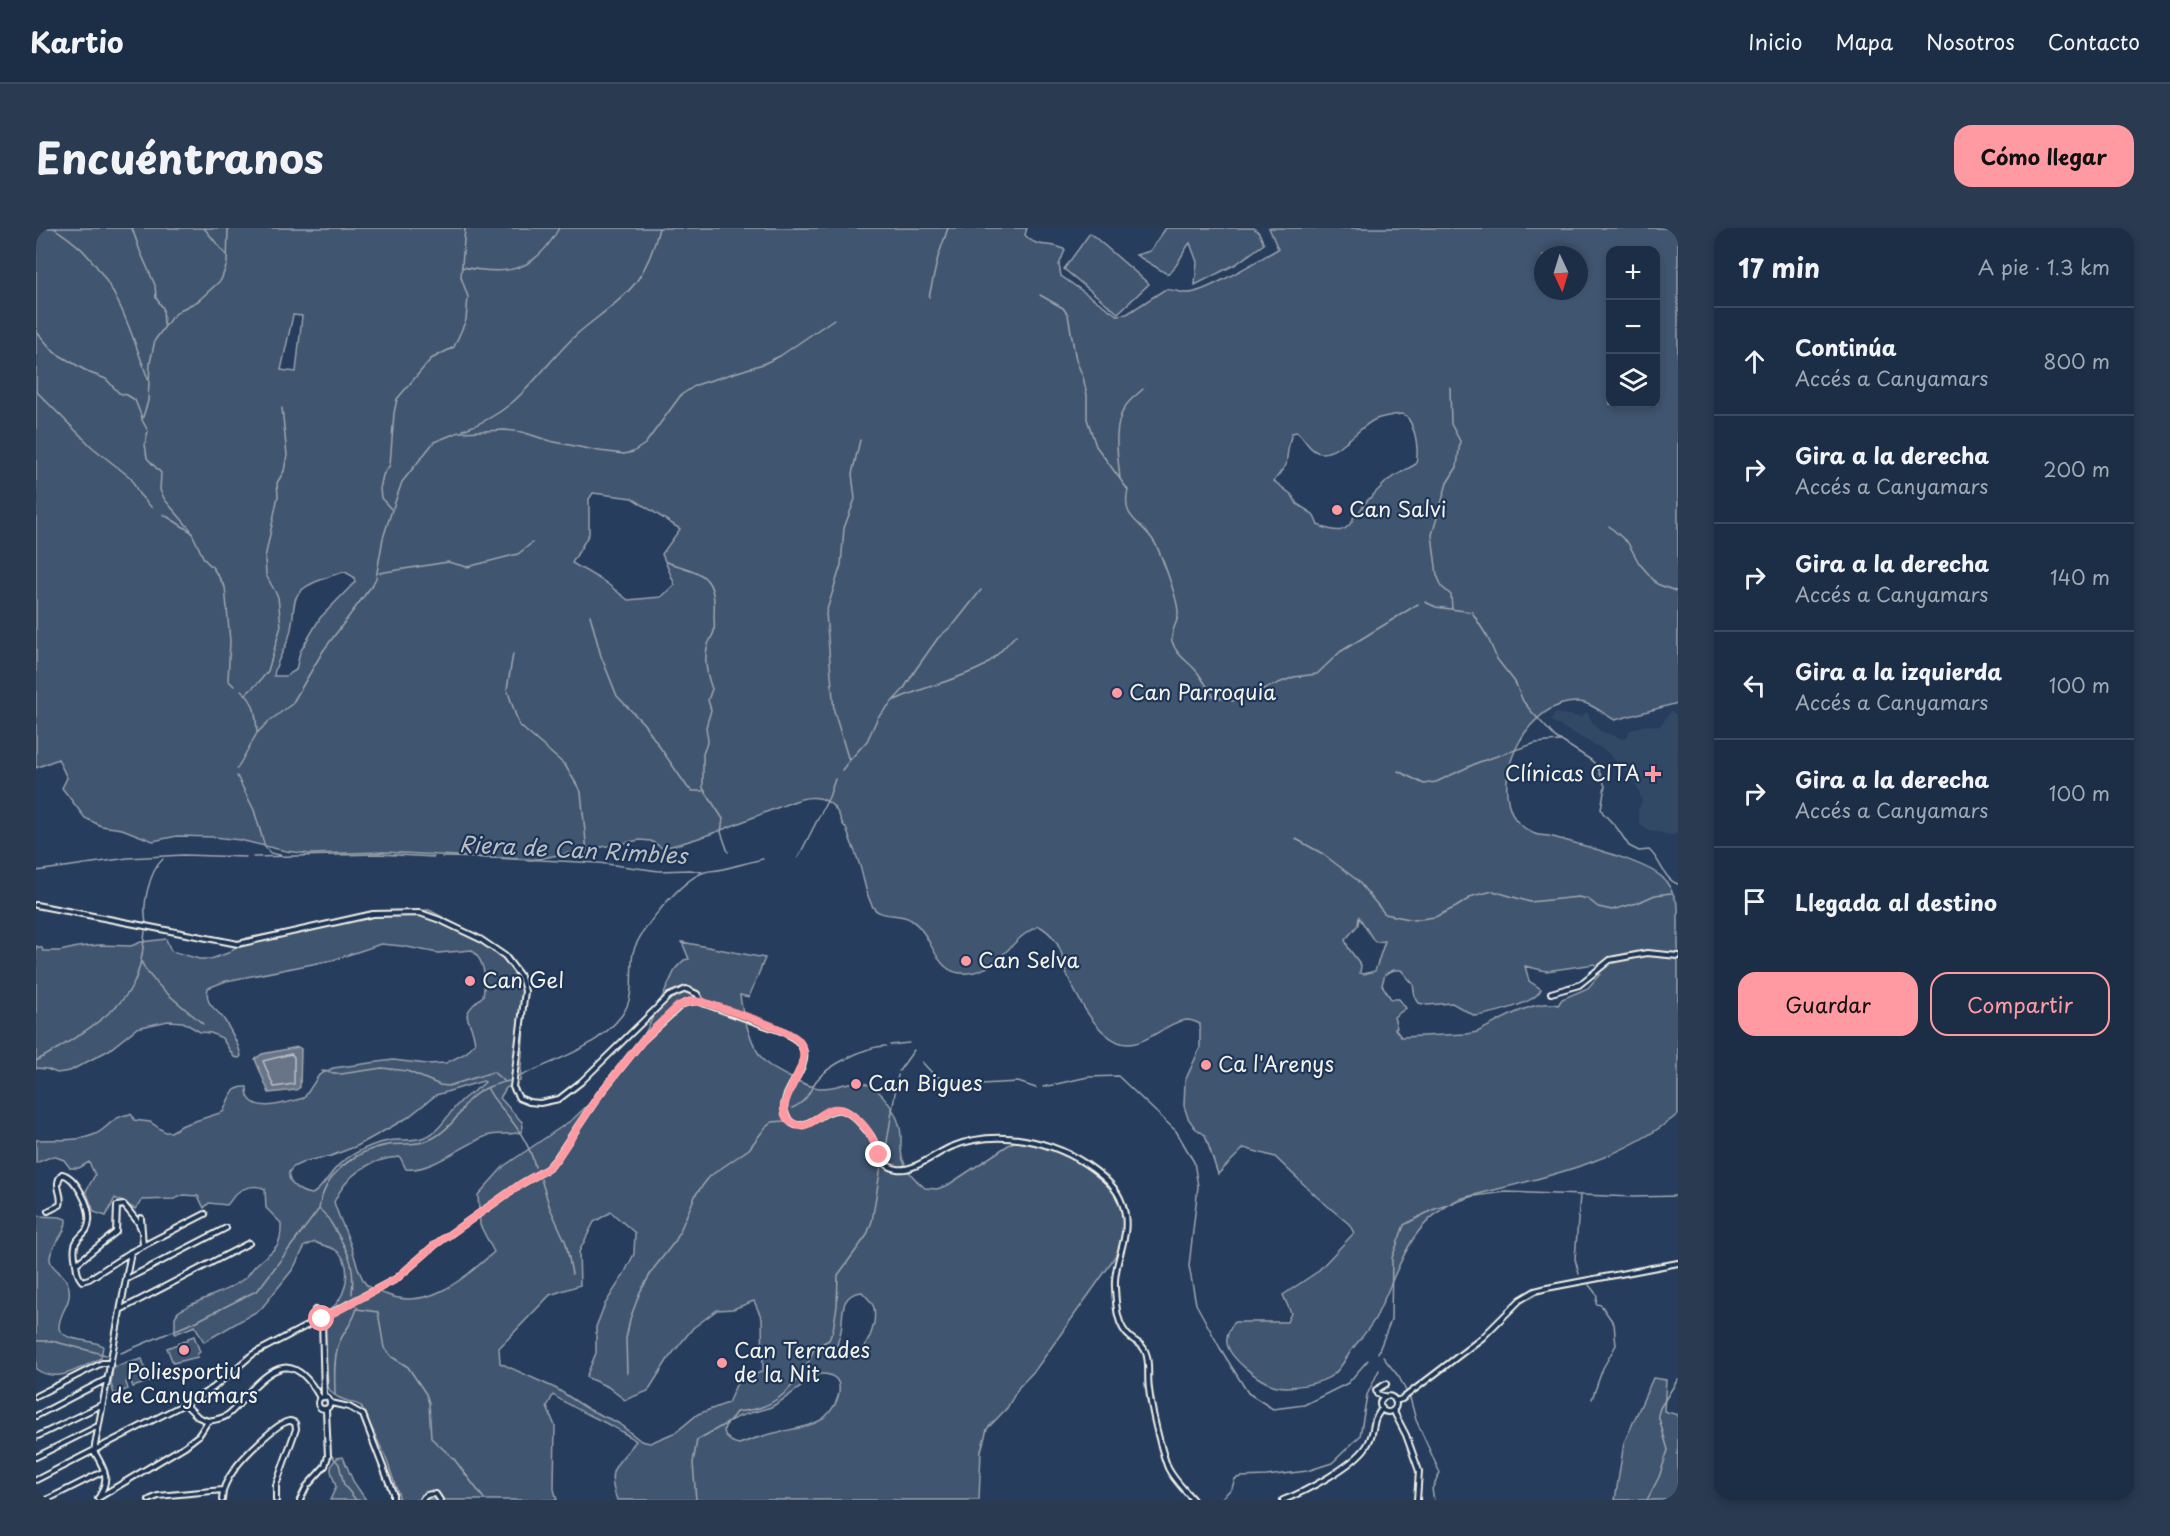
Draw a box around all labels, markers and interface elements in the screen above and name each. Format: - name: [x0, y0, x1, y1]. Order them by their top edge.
- text: Kartio: [30, 20, 124, 63]
- text: Inicio: [1748, 25, 1802, 57]
- text: Mapa: [1835, 25, 1893, 57]
- text: Nosotros: [1926, 25, 2015, 57]
- text: Contacto: [2048, 25, 2140, 57]
- text: Encuéntranos: [36, 125, 324, 188]
- button: Cómo llegar: [1954, 125, 2134, 187]
- north arrow: [1534, 246, 1588, 300]
- map controls: [1606, 246, 1660, 408]
- button: +: [1606, 246, 1660, 300]
- text: 17 min: [1738, 248, 1820, 287]
- text: A pie · 1.3 km: [1978, 252, 2110, 282]
- button: −: [1606, 300, 1660, 354]
- text: Continúa: [1795, 330, 1897, 363]
- icon: ahead: [1738, 345, 1771, 378]
- text: 800 m: [2043, 346, 2110, 376]
- button: layers: [1606, 354, 1660, 408]
- text: Accés a Canyamars: [1795, 363, 1988, 393]
- text: Gira a la derecha: [1795, 438, 1989, 471]
- icon: right: [1738, 453, 1771, 486]
- text: 200 m: [2043, 454, 2110, 484]
- text: Accés a Canyamars: [1795, 471, 1988, 501]
- place label: Can Salvi: [1349, 492, 1446, 524]
- marker: Can Salvi: [1330, 503, 1344, 517]
- text: Gira a la derecha: [1795, 546, 1989, 579]
- icon: right: [1738, 561, 1771, 594]
- text: 140 m: [2050, 562, 2110, 592]
- text: Accés a Canyamars: [1795, 579, 1988, 609]
- text: Gira a la izquierda: [1795, 654, 2002, 687]
- icon: left: [1738, 669, 1771, 702]
- text: 100 m: [2049, 670, 2110, 700]
- place label: Can Parroquia: [1129, 675, 1276, 707]
- marker: Can Parroquia: [1110, 686, 1124, 700]
- text: Accés a Canyamars: [1795, 687, 1988, 717]
- place label: Clínicas CITA: [1505, 756, 1640, 788]
- text: Gira a la derecha: [1795, 762, 1989, 795]
- marker: Clínicas CITA: [1644, 765, 1662, 783]
- icon: right: [1738, 777, 1771, 810]
- text: 100 m: [2049, 778, 2110, 808]
- text: Accés a Canyamars: [1795, 795, 1988, 825]
- water label: Riera de Can Rimbles: [458, 826, 690, 871]
- icon: arrive: [1738, 885, 1771, 918]
- text: Llegada al destino: [1795, 885, 1997, 918]
- place label: Can Selva: [978, 943, 1079, 975]
- marker: Can Selva: [959, 954, 973, 968]
- place label: Can Gel: [482, 963, 564, 995]
- button: Guardar: [1738, 972, 1918, 1036]
- button: Compartir: [1930, 972, 2110, 1036]
- marker: Can Gel: [463, 974, 477, 988]
- place label: Ca l'Arenys: [1218, 1047, 1334, 1079]
- marker: Ca l'Arenys: [1199, 1058, 1213, 1072]
- place label: Can Bigues: [868, 1066, 983, 1098]
- marker: Can Bigues: [849, 1077, 863, 1091]
- route end: [865, 1141, 891, 1167]
- route start: [308, 1305, 334, 1331]
- place label: Can Terrades de la Nit: [734, 1333, 870, 1389]
- marker: Poliesportiu de Canyamars: [177, 1343, 191, 1357]
- place label: Poliesportiu de Canyamars: [110, 1354, 258, 1410]
- marker: Can Terrades de la Nit: [715, 1356, 729, 1370]

